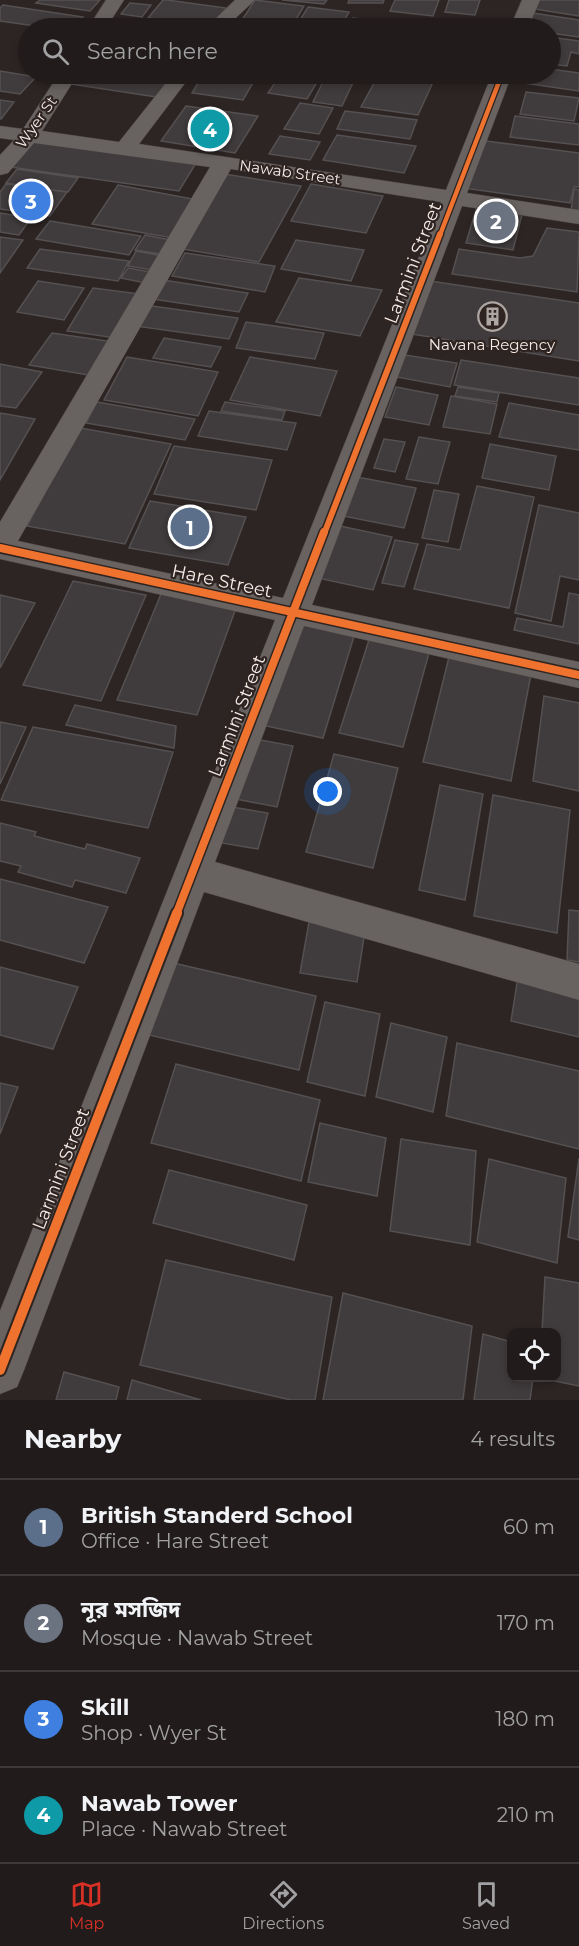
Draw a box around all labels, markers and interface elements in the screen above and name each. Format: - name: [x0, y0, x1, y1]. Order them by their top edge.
- search box: [18, 18, 561, 84]
- icon: search: [39, 35, 72, 68]
- text: Search here: [87, 38, 218, 65]
- street label: Wyer St: [11, 92, 61, 152]
- pin: 4: [190, 106, 230, 152]
- street label: Nawab Street: [238, 155, 342, 189]
- pin: 3: [12, 178, 51, 224]
- pin: 2: [476, 198, 516, 244]
- street label: Larmini Street: [380, 199, 446, 327]
- building icon: Navana Regency: [476, 301, 508, 333]
- place label: Navana Regency: [429, 335, 556, 354]
- pin: 1: [170, 504, 210, 550]
- street label: Hare Street: [170, 560, 274, 602]
- street label: Larmini Street: [204, 652, 270, 780]
- your location: [313, 777, 342, 806]
- street label: Larmini Street: [28, 1105, 94, 1233]
- map controls: [507, 1328, 561, 1382]
- button: locate: [507, 1328, 561, 1382]
- text: Nearby: [24, 1423, 121, 1455]
- text: 4 results: [470, 1427, 555, 1451]
- text: British Standerd School: [81, 1502, 353, 1529]
- text: 1: [40, 1515, 47, 1539]
- text: 60 m: [503, 1515, 555, 1539]
- text: Office · Hare Street: [81, 1529, 269, 1553]
- text: নূর মসজিদ: [81, 1596, 181, 1623]
- text: 2: [38, 1611, 49, 1635]
- text: 170 m: [497, 1611, 555, 1635]
- text: Mosque · Nawab Street: [81, 1626, 313, 1650]
- text: Skill: [81, 1694, 129, 1721]
- text: 3: [38, 1707, 49, 1731]
- text: 180 m: [495, 1707, 555, 1731]
- text: Shop · Wyer St: [81, 1721, 227, 1745]
- text: Nawab Tower: [81, 1790, 237, 1817]
- text: 4: [37, 1803, 50, 1827]
- text: 210 m: [497, 1803, 555, 1827]
- text: Place · Nawab Street: [81, 1817, 287, 1841]
- tab: Map: [69, 1878, 104, 1933]
- tab: Directions: [242, 1878, 324, 1933]
- tab: Saved: [462, 1878, 510, 1933]

